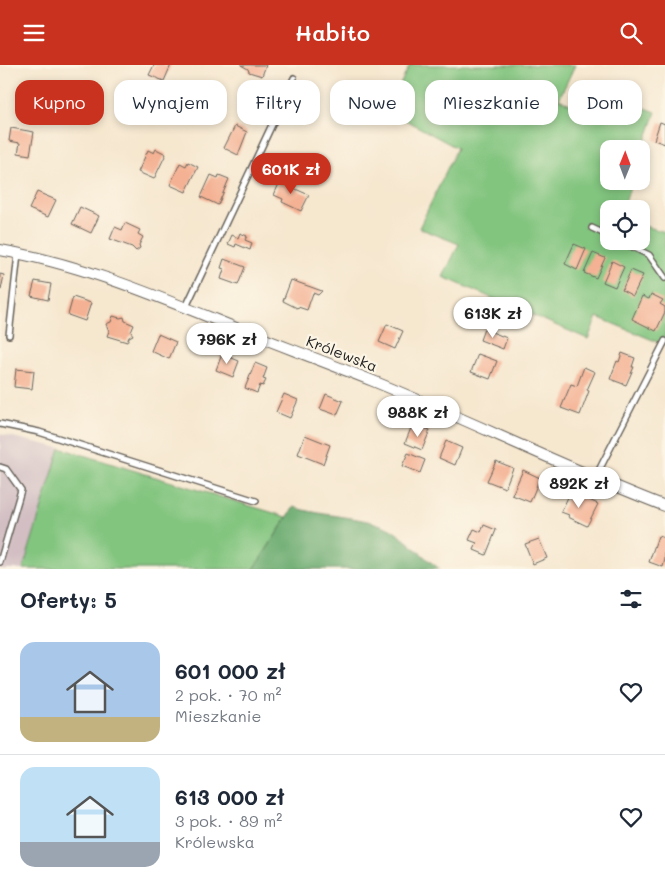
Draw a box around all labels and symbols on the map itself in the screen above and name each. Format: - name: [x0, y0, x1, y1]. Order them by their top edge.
- north arrow: [600, 140, 650, 190]
- pin: 601K zł: [245, 153, 337, 195]
- pin: 613K zł: [447, 297, 539, 339]
- pin: 796K zł: [181, 323, 273, 365]
- street label: Królewska: [303, 330, 381, 376]
- pin: 988K zł: [372, 395, 464, 438]
- pin: 892K zł: [533, 467, 625, 509]

